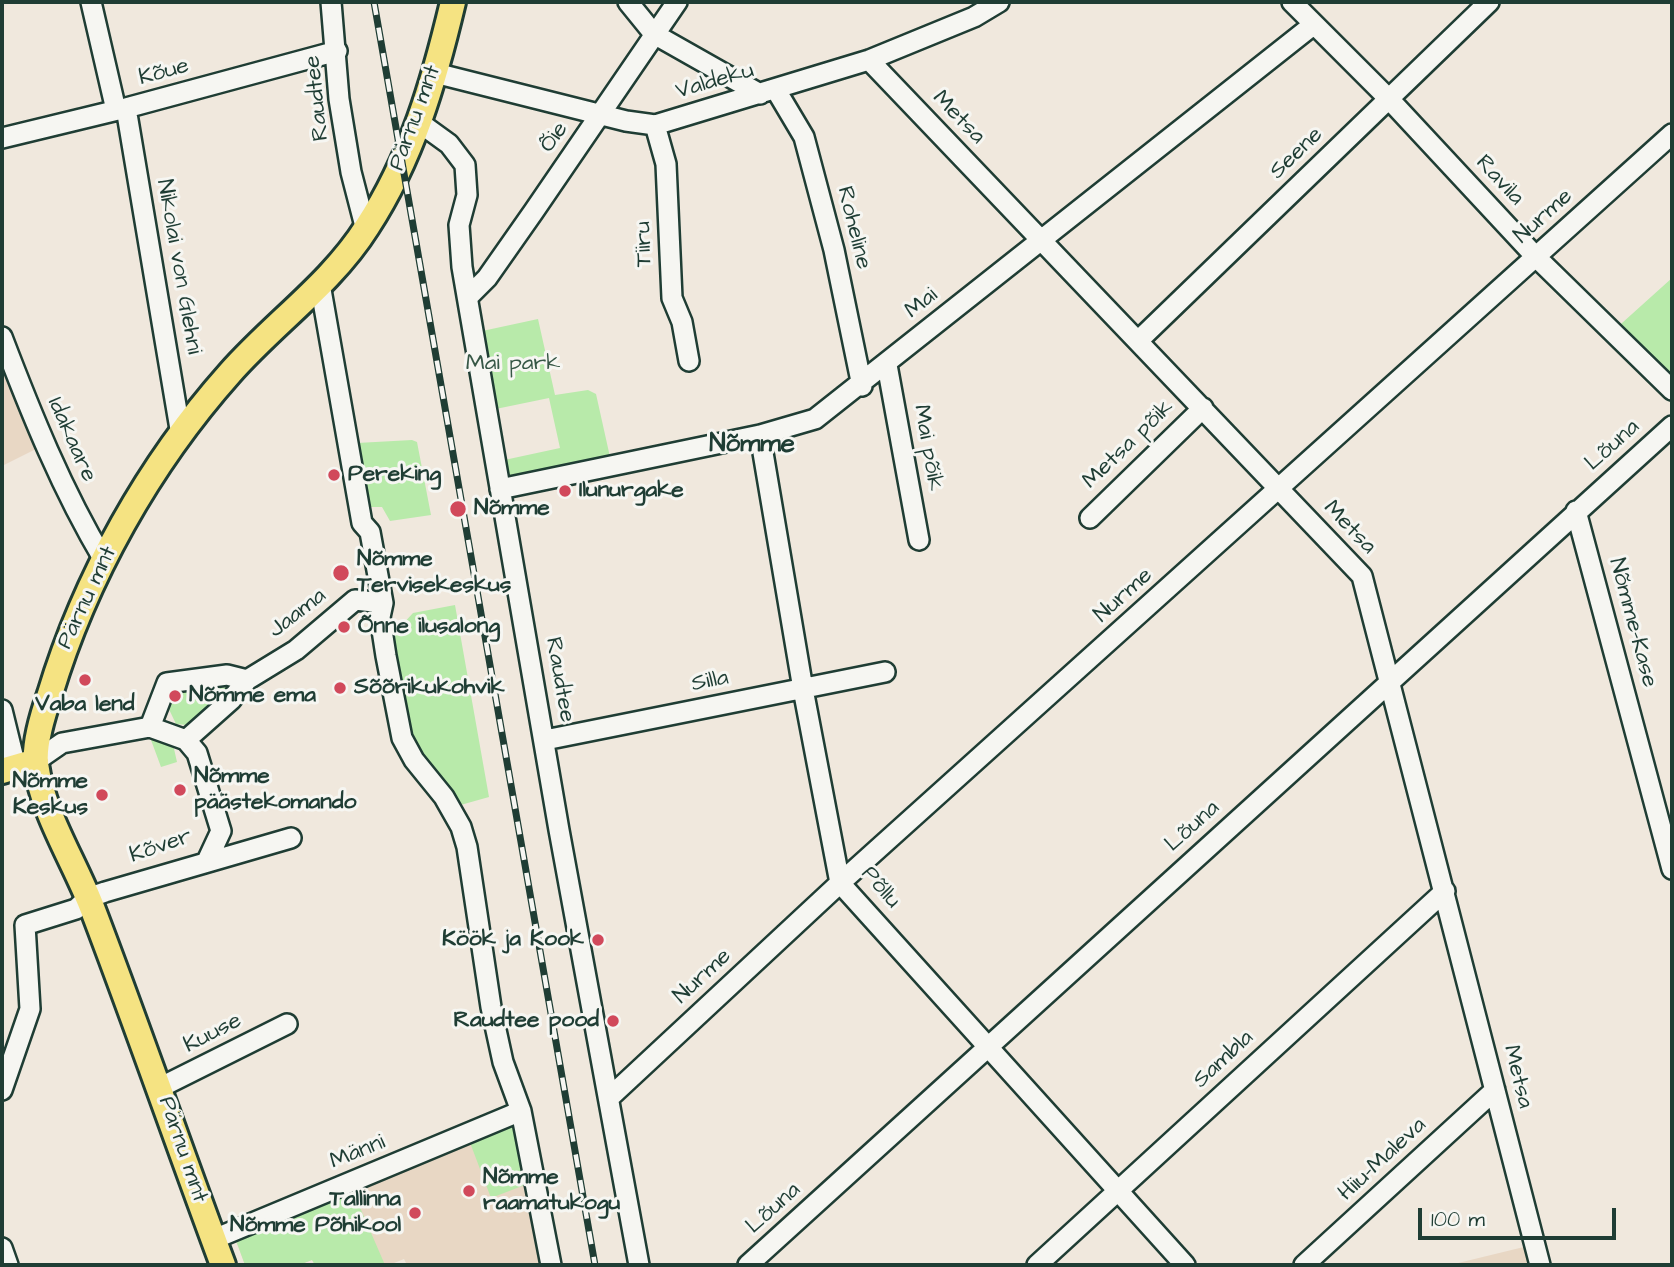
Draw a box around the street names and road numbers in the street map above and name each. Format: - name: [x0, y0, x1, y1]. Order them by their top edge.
- street label: Kõue: [136, 53, 192, 93]
- street label: Raudtee: [300, 54, 336, 142]
- street label: Valdeku: [673, 58, 757, 106]
- street label: Pärnu mnt: [384, 62, 448, 174]
- street label: Metsa: [926, 85, 990, 151]
- street label: Õie: [535, 117, 575, 159]
- street label: Seene: [1265, 122, 1329, 186]
- street label: Ravila: [1469, 150, 1529, 212]
- street label: Nikolai von Glehni: [149, 177, 207, 357]
- street label: Roheline: [829, 184, 877, 272]
- street label: Nurme: [1509, 184, 1579, 250]
- street label: Tiiru: [630, 221, 660, 267]
- street label: Mai: [900, 283, 944, 325]
- street label: Idakaare: [40, 393, 102, 487]
- street label: Metsa põik: [1077, 395, 1181, 495]
- street label: Mai põik: [906, 403, 948, 493]
- street label: Lõuna: [1580, 414, 1646, 478]
- street label: Metsa: [1317, 495, 1381, 561]
- street label: Pärnu mnt: [52, 542, 124, 654]
- street label: Nõmme-Kase: [1602, 556, 1662, 690]
- street label: Nurme: [1089, 563, 1159, 629]
- street label: Jaama: [264, 583, 332, 645]
- street label: Raudtee: [538, 635, 580, 725]
- street label: Silla: [689, 665, 731, 699]
- street label: Lõuna: [1160, 795, 1226, 859]
- street label: Kõver: [126, 824, 196, 870]
- street label: Põllu: [854, 861, 906, 915]
- street label: Nurme: [668, 943, 738, 1011]
- street label: Kuuse: [179, 1008, 247, 1060]
- street label: Sambla: [1188, 1025, 1260, 1095]
- street label: Metsa: [1496, 1043, 1538, 1111]
- street label: Pärnu mnt: [151, 1093, 213, 1207]
- street label: Hiiu-Maleva: [1333, 1112, 1433, 1208]
- street label: Männi: [326, 1129, 390, 1177]
- street label: Lõuna: [741, 1177, 807, 1241]

